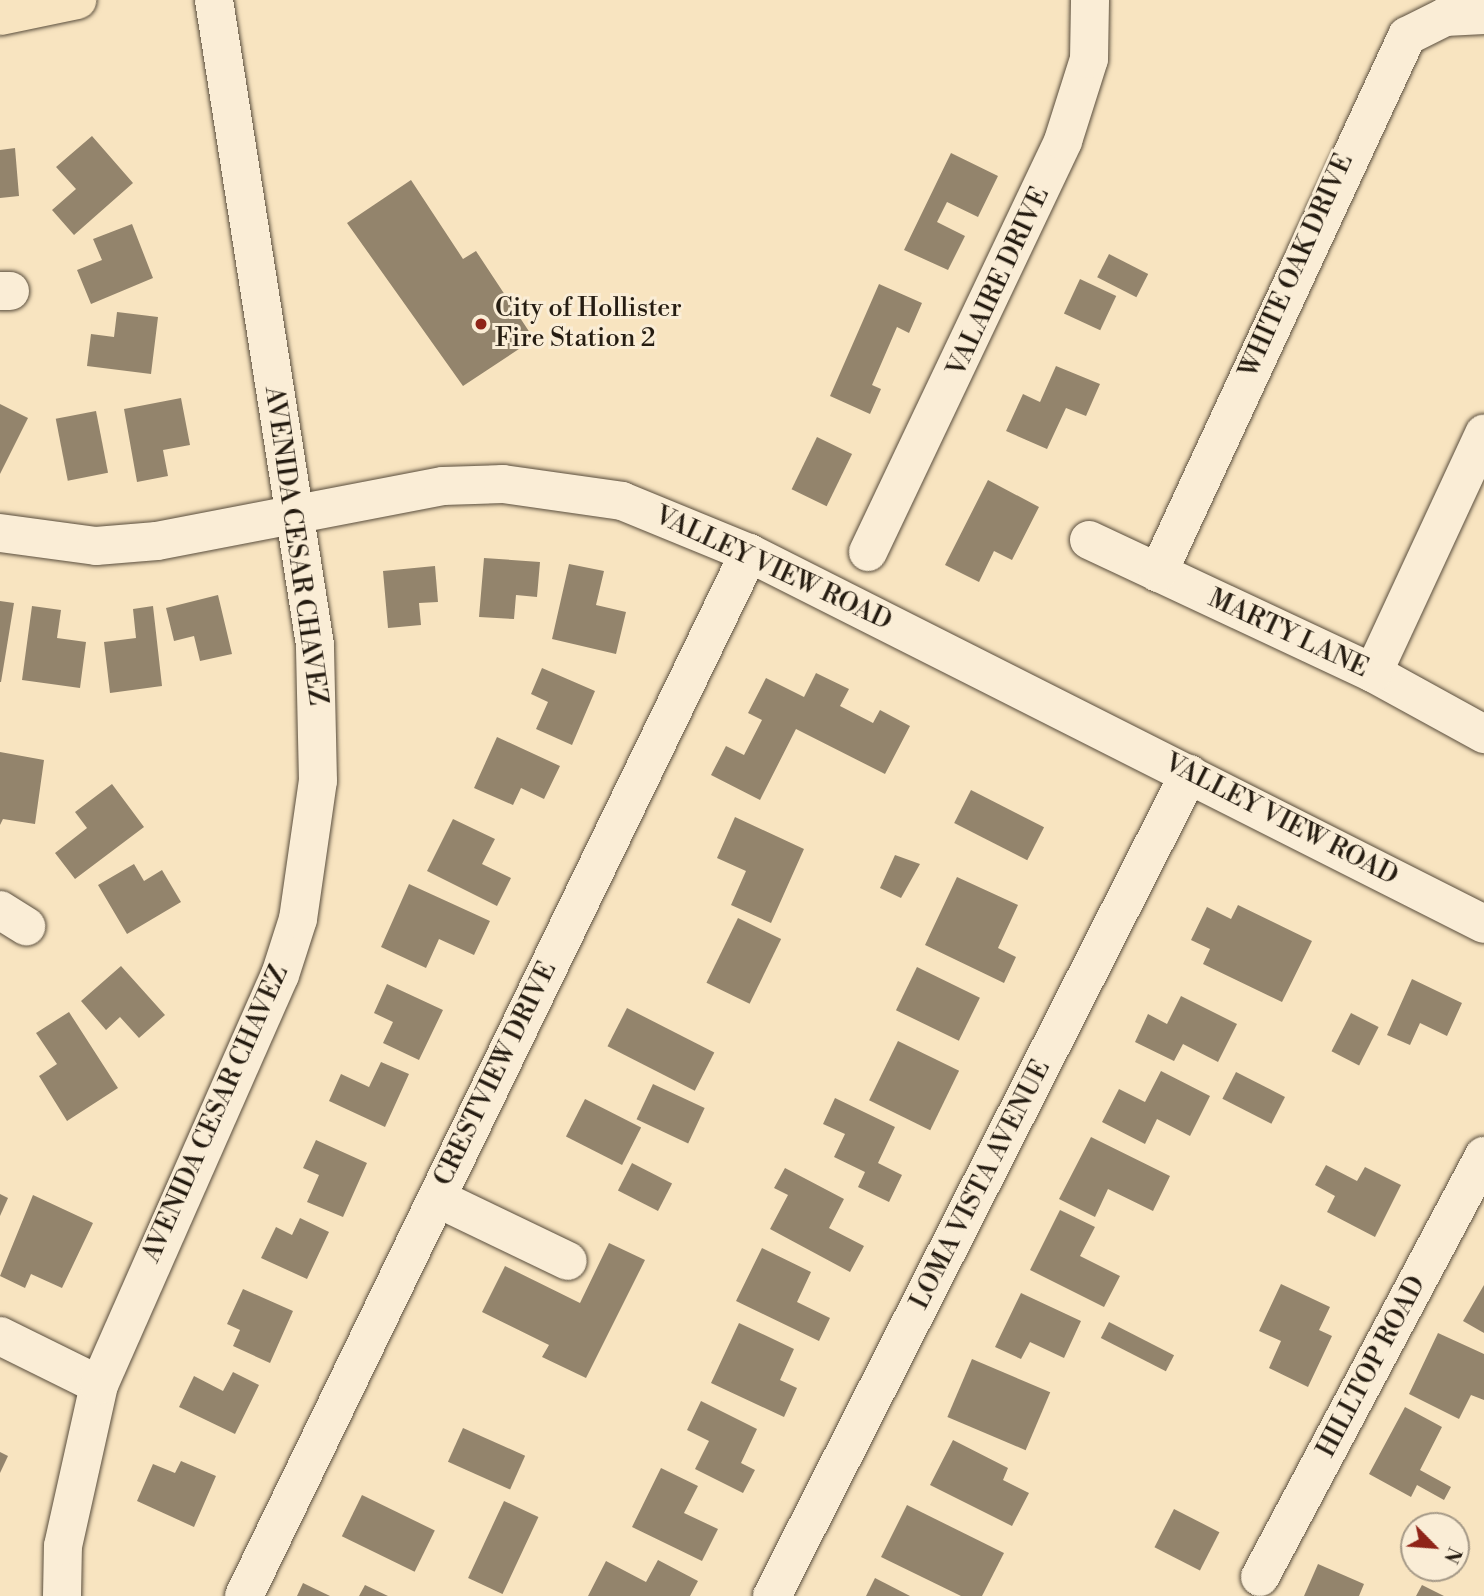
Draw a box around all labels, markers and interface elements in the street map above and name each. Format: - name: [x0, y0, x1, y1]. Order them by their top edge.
- street label: WHITE OAK DRIVE: [1234, 149, 1360, 383]
- street label: VALAIRE DRIVE: [942, 182, 1056, 382]
- place label: City of Hollister Fire Station 2: [495, 293, 682, 354]
- marker: City of Hollister Fire Station 2: [473, 316, 489, 332]
- street label: AVENIDA CESAR CHAVEZ: [257, 385, 333, 707]
- street label: VALLEY VIEW ROAD: [650, 500, 896, 638]
- street label: MARTY LANE: [1203, 583, 1373, 685]
- street label: VALLEY VIEW ROAD: [1159, 748, 1403, 892]
- street label: CRESTVIEW DRIVE: [428, 957, 564, 1191]
- street label: AVENIDA CESAR CHAVEZ: [136, 961, 296, 1267]
- street label: LOMA VISTA AVENUE: [905, 1055, 1057, 1315]
- street label: HILLTOP ROAD: [1311, 1271, 1433, 1463]
- north arrow: [1400, 1512, 1470, 1582]
- text: N: [1438, 1543, 1466, 1567]

